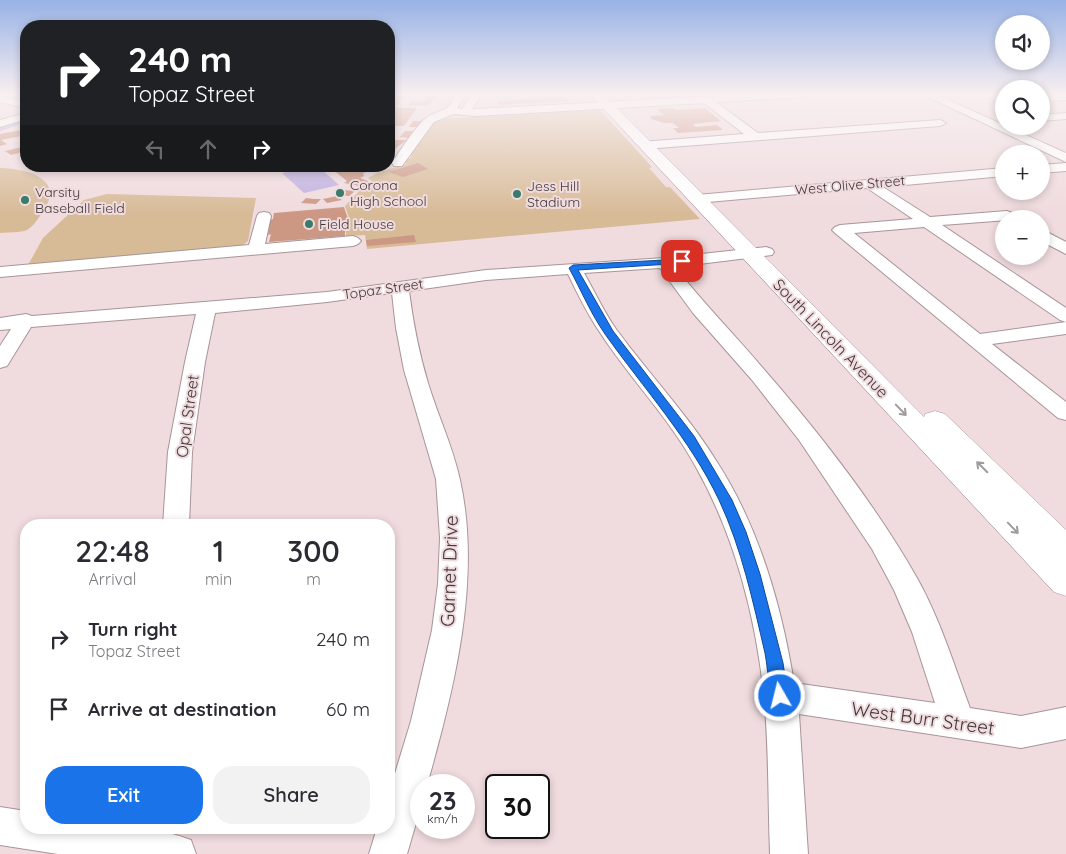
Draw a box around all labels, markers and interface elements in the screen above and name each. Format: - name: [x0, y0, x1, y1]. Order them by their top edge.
- map controls: [995, 15, 1050, 265]
- button: sound: [995, 15, 1050, 70]
- text: 240 m: [128, 37, 232, 81]
- icon: right: [45, 40, 110, 105]
- text: Topaz Street: [128, 80, 255, 108]
- button: search: [995, 80, 1050, 135]
- icon: left: [141, 135, 169, 163]
- icon: ahead: [194, 135, 222, 163]
- icon: right: [247, 135, 275, 163]
- button: +: [995, 145, 1050, 200]
- street label: West Olive Street: [794, 171, 906, 199]
- place label: Corona High School: [350, 176, 427, 210]
- place label: Jess Hill Stadium: [527, 177, 580, 211]
- place label: Varsity Baseball Field: [35, 183, 125, 217]
- marker: Corona High School: [334, 187, 346, 199]
- marker: Jess Hill Stadium: [511, 188, 523, 200]
- marker: Varsity Baseball Field: [19, 194, 31, 206]
- button: −: [995, 210, 1050, 265]
- place label: Field House: [319, 215, 394, 233]
- marker: Field House: [303, 218, 315, 230]
- pin: [661, 240, 703, 282]
- icon: arrive: [668, 247, 696, 275]
- street label: Topaz Street: [342, 274, 425, 304]
- street label: South Lincoln Avenue: [769, 274, 893, 402]
- street label: Opal Street: [171, 373, 203, 459]
- one-way arrow: [895, 404, 907, 416]
- one-way arrow: [976, 460, 988, 473]
- street label: Garnet Drive: [435, 515, 463, 627]
- one-way arrow: [1007, 521, 1019, 534]
- text: 22:48: [75, 532, 150, 570]
- text: 1: [213, 532, 224, 570]
- text: 300: [287, 532, 340, 570]
- text: Arrival: [89, 569, 136, 589]
- text: min: [205, 569, 232, 589]
- text: m: [306, 569, 321, 589]
- text: Turn right: [88, 617, 177, 641]
- icon: right: [45, 625, 73, 653]
- text: 240 m: [316, 627, 370, 651]
- text: Topaz Street: [88, 641, 181, 661]
- position arrow: [753, 669, 805, 721]
- icon: arrive: [45, 695, 73, 723]
- street label: West Burr Street: [850, 696, 996, 740]
- text: Arrive at destination: [88, 697, 277, 721]
- text: 60 m: [326, 697, 370, 721]
- button: Exit: [45, 766, 203, 824]
- button: Share: [213, 766, 370, 824]
- speed limit sign: 30: [485, 774, 550, 839]
- text: 23: [429, 785, 456, 816]
- text: km/h: [427, 811, 458, 826]

